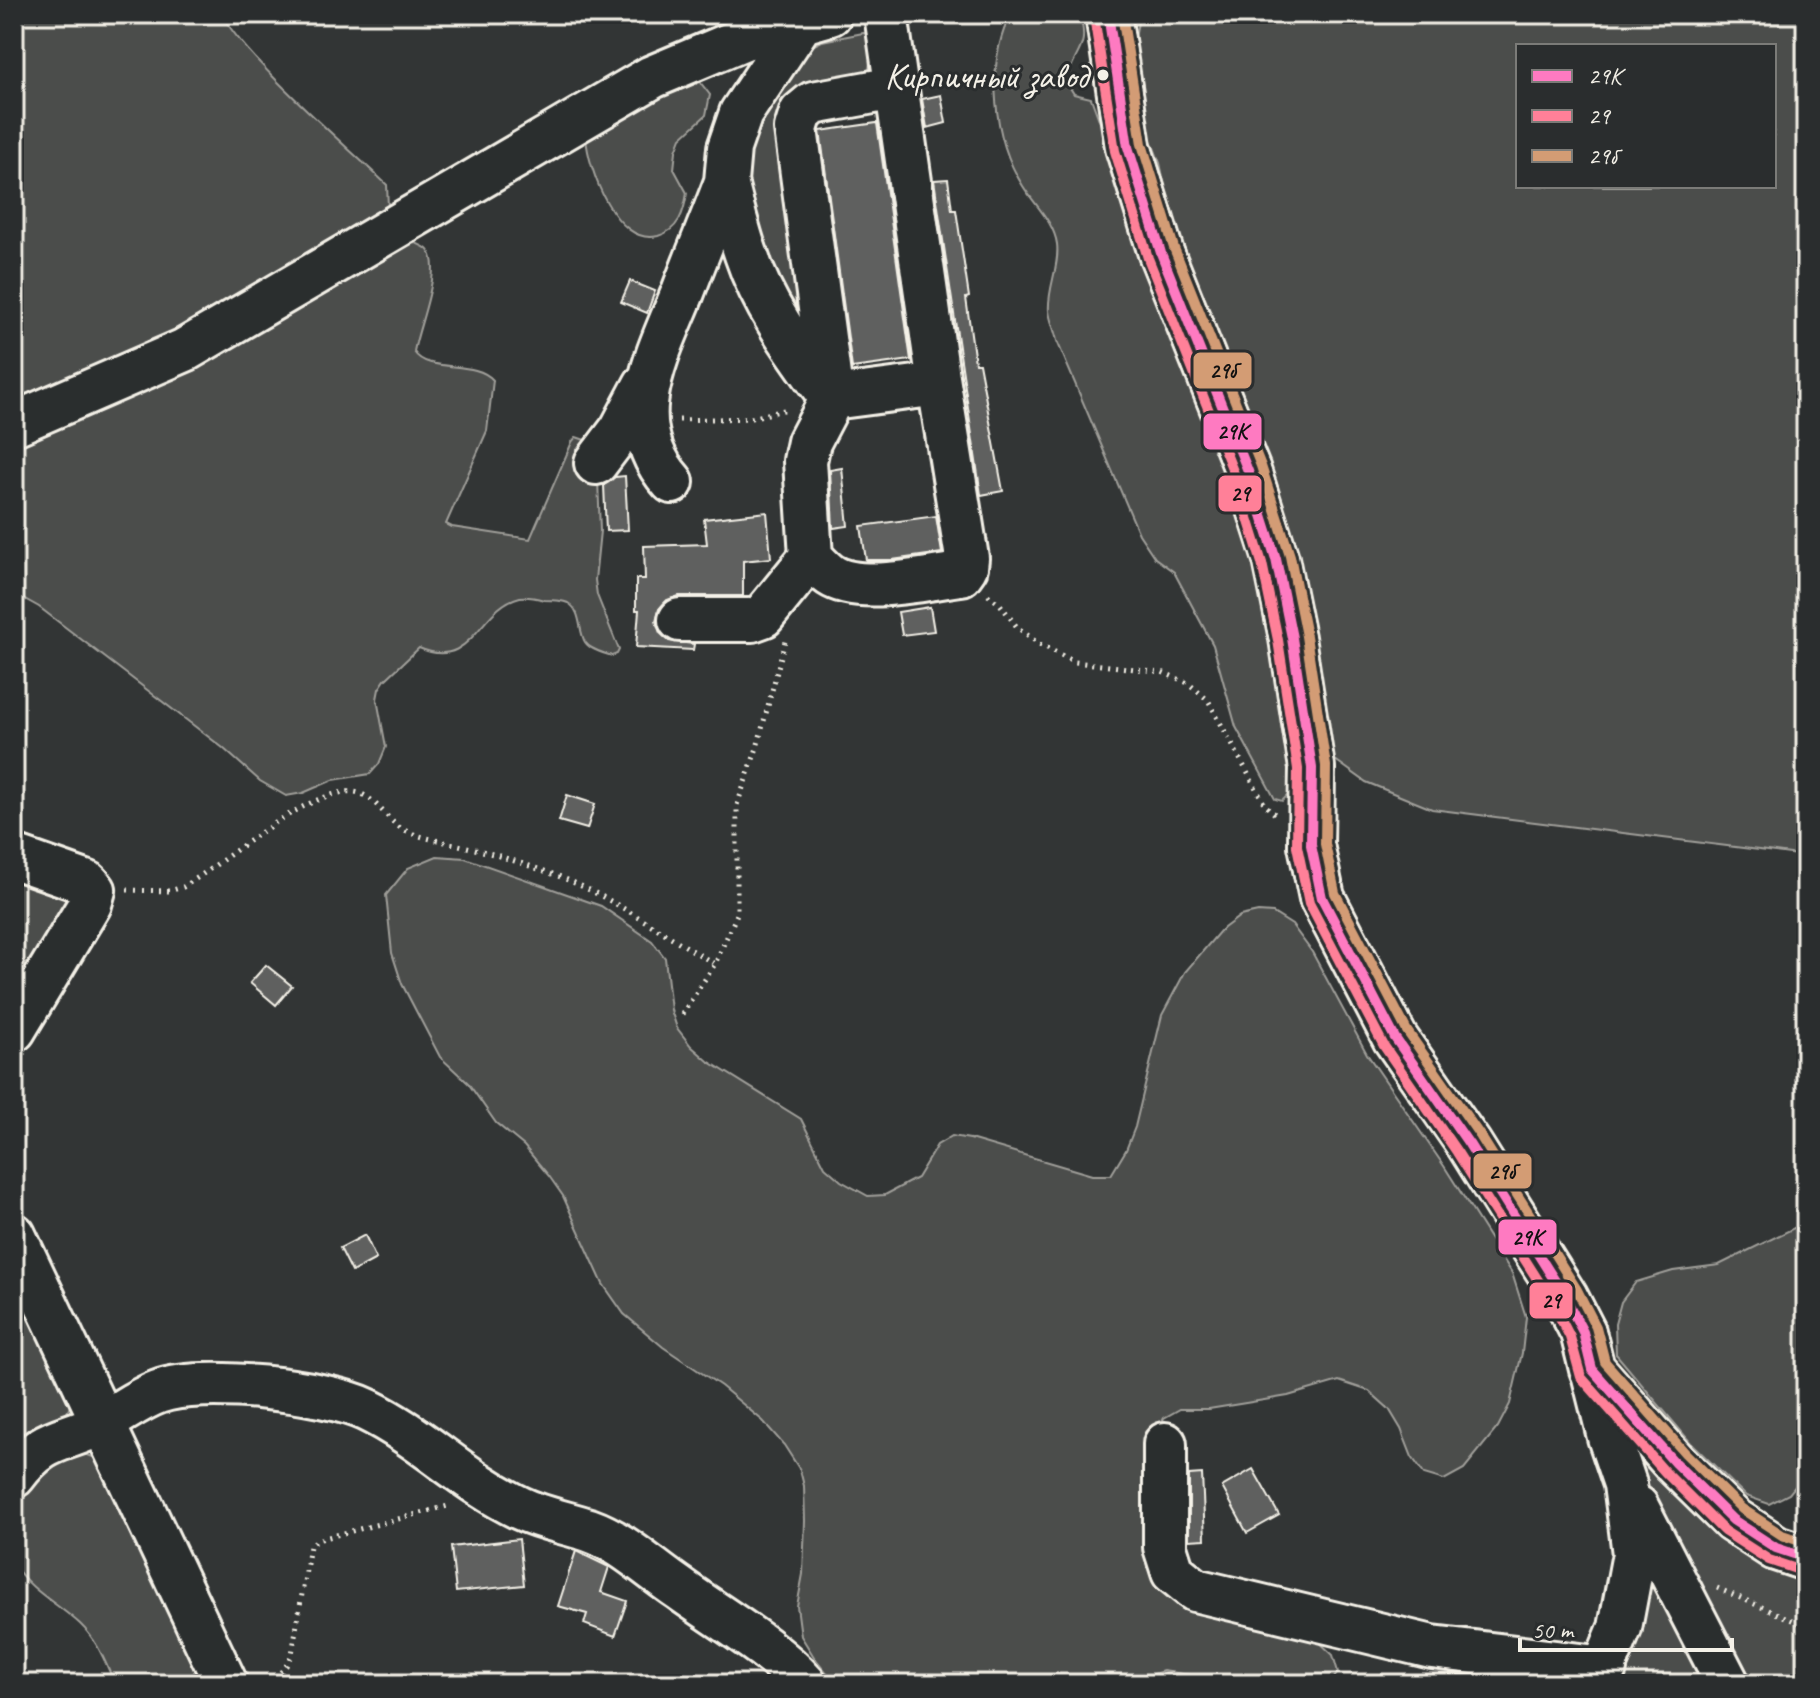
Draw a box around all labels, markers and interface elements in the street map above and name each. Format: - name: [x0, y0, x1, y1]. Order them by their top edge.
- legend: [1516, 44, 1776, 188]
- place label: Кирпичный завод: [885, 53, 1092, 99]
- text: 29К: [1588, 61, 1627, 91]
- marker: Кирпичный завод: [1095, 67, 1111, 83]
- text: 29: [1588, 101, 1612, 131]
- text: 29б: [1588, 141, 1624, 171]
- line badge: 29б: [1192, 351, 1253, 390]
- text: 29б: [1209, 357, 1243, 385]
- line badge: 29К: [1202, 412, 1263, 451]
- text: 29К: [1217, 418, 1252, 446]
- line badge: 29: [1217, 474, 1263, 513]
- text: 29: [1230, 480, 1252, 508]
- line badge: 29б: [1472, 1152, 1533, 1190]
- text: 29б: [1488, 1158, 1522, 1186]
- line badge: 29К: [1497, 1218, 1558, 1256]
- text: 29К: [1512, 1224, 1547, 1252]
- line badge: 29: [1528, 1281, 1574, 1320]
- text: 29: [1541, 1287, 1563, 1315]
- scale bar: [1520, 1602, 1732, 1652]
- text: 50 m: [1532, 1615, 1575, 1645]

